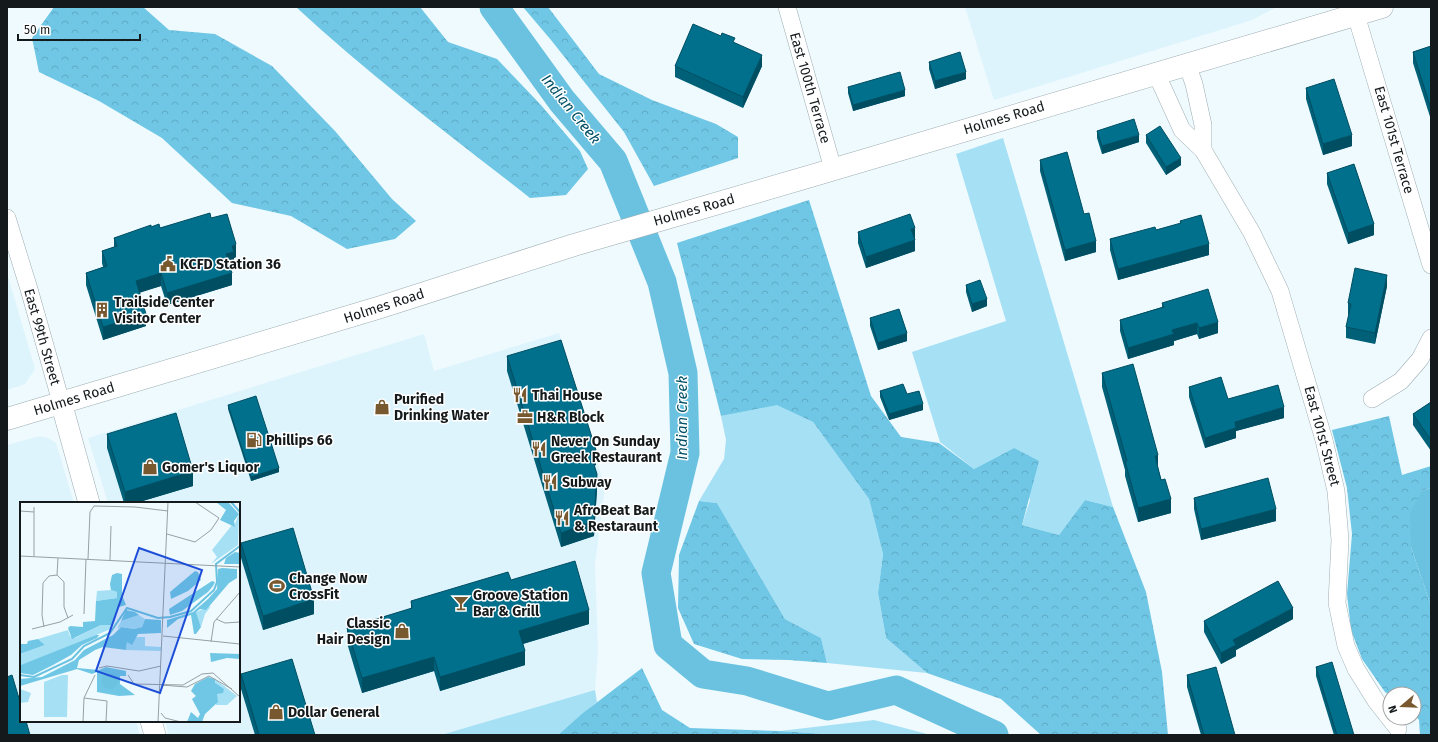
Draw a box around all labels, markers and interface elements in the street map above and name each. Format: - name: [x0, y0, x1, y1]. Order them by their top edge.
- scale bar: [18, 16, 140, 42]
- text: 50 m: [24, 23, 50, 37]
- street label: East 100th Terrace: [786, 30, 834, 146]
- water label: Indian Creek: [538, 71, 604, 147]
- street label: East 101st Terrace: [1371, 84, 1417, 196]
- street label: Holmes Road: [961, 98, 1047, 138]
- street label: Holmes Road: [651, 190, 737, 230]
- public building icon: KCFD Station 36: [159, 255, 177, 273]
- place label: KCFD Station 36: [180, 256, 281, 273]
- street label: Holmes Road: [341, 285, 427, 327]
- street label: East 99th Street: [20, 287, 64, 388]
- place label: Trailside Center Visitor Center: [113, 294, 215, 327]
- building icon: Trailside Center Visitor Center: [93, 301, 111, 319]
- water label: Indian Creek: [673, 376, 691, 460]
- street label: Holmes Road: [31, 379, 117, 419]
- street label: East 101st Street: [1300, 384, 1344, 489]
- restaurant icon: Thai House: [511, 386, 529, 404]
- place label: Thai House: [532, 387, 603, 404]
- place label: Purified Drinking Water: [394, 391, 490, 424]
- shop icon: Purified Drinking Water: [373, 398, 391, 416]
- office icon: H&R Block: [516, 408, 534, 426]
- place label: H&R Block: [537, 409, 605, 426]
- fuel station icon: Phillips 66: [245, 431, 263, 449]
- place label: Phillips 66: [266, 432, 333, 449]
- place label: Never On Sunday Greek Restaurant: [551, 433, 662, 466]
- restaurant icon: Never On Sunday Greek Restaurant: [530, 440, 548, 458]
- shop icon: Gomer's Liquor: [141, 458, 159, 476]
- place label: Gomer's Liquor: [162, 459, 259, 476]
- restaurant icon: Subway: [541, 473, 559, 491]
- place label: Subway: [562, 474, 612, 491]
- inset map: [20, 502, 240, 722]
- place label: AfroBeat Bar & Restaraunt: [573, 502, 659, 535]
- restaurant icon: AfroBeat Bar & Restaraunt: [553, 509, 571, 527]
- place label: Change Now CrossFit: [289, 570, 368, 603]
- sports icon: Change Now CrossFit: [268, 577, 286, 595]
- place label: Groove Station Bar & Grill: [473, 587, 568, 620]
- bar icon: Groove Station Bar & Grill: [452, 594, 470, 612]
- place label: Classic Hair Design: [317, 615, 390, 648]
- shop icon: Classic Hair Design: [393, 622, 411, 640]
- north arrow: [1382, 686, 1422, 726]
- shop icon: Dollar General: [267, 703, 285, 721]
- place label: Dollar General: [288, 704, 380, 721]
- text: N: [1386, 704, 1400, 715]

